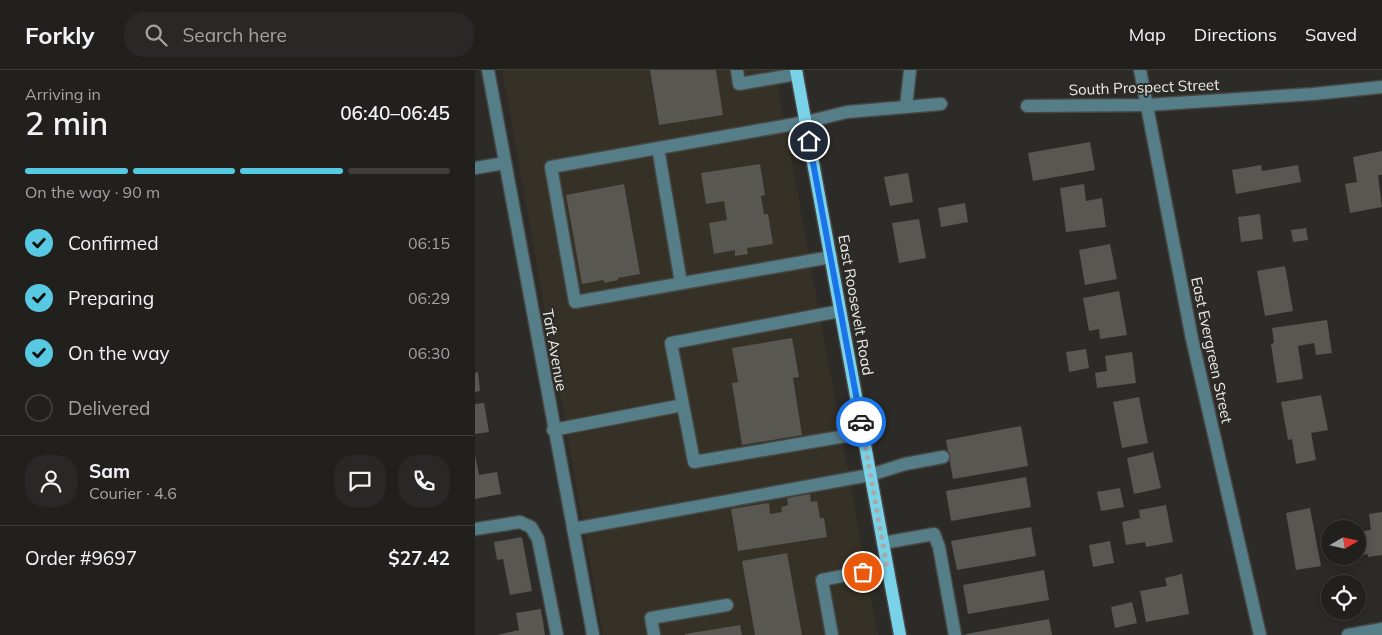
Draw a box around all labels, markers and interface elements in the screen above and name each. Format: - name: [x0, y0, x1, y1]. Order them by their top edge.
- search box: [124, 12, 474, 57]
- text: Forkly: [25, 20, 94, 50]
- icon: search: [142, 21, 170, 49]
- text: Search here: [182, 23, 287, 47]
- text: Map: [1129, 23, 1166, 46]
- text: Directions: [1194, 23, 1277, 46]
- text: Saved: [1305, 23, 1357, 46]
- street label: South Prospect Street: [1068, 75, 1220, 99]
- text: Arriving in: [25, 84, 101, 104]
- text: 06:40–06:45: [340, 101, 450, 125]
- text: 2 min: [25, 103, 108, 143]
- pin: [788, 120, 830, 162]
- icon: home: [795, 127, 823, 155]
- text: On the way · 90 m: [25, 182, 160, 202]
- icon: check: [25, 229, 53, 257]
- text: Confirmed: [68, 231, 159, 255]
- text: 06:15: [408, 233, 450, 253]
- street label: East Roosevelt Road: [834, 233, 878, 377]
- street label: East Evergreen Street: [1187, 275, 1237, 425]
- icon: check: [25, 284, 53, 312]
- text: Preparing: [68, 286, 154, 310]
- text: 06:29: [408, 288, 450, 308]
- street label: Taft Avenue: [538, 307, 572, 393]
- icon: check: [25, 339, 53, 367]
- text: On the way: [68, 341, 170, 365]
- text: 06:30: [408, 343, 450, 363]
- text: Delivered: [68, 396, 150, 420]
- courier: [836, 397, 886, 447]
- icon: car: [847, 408, 875, 436]
- button: person: [25, 455, 77, 507]
- button: chat: [334, 455, 386, 507]
- button: phone: [398, 455, 450, 507]
- text: Sam: [89, 459, 130, 483]
- text: Courier · 4.6: [89, 483, 177, 503]
- north arrow: [1321, 520, 1366, 565]
- map controls: [1321, 520, 1366, 620]
- text: Order #9697: [25, 546, 137, 570]
- text: $27.42: [388, 546, 450, 570]
- pin: [842, 551, 884, 593]
- icon: bag: [849, 558, 877, 586]
- button: locate: [1321, 575, 1366, 620]

